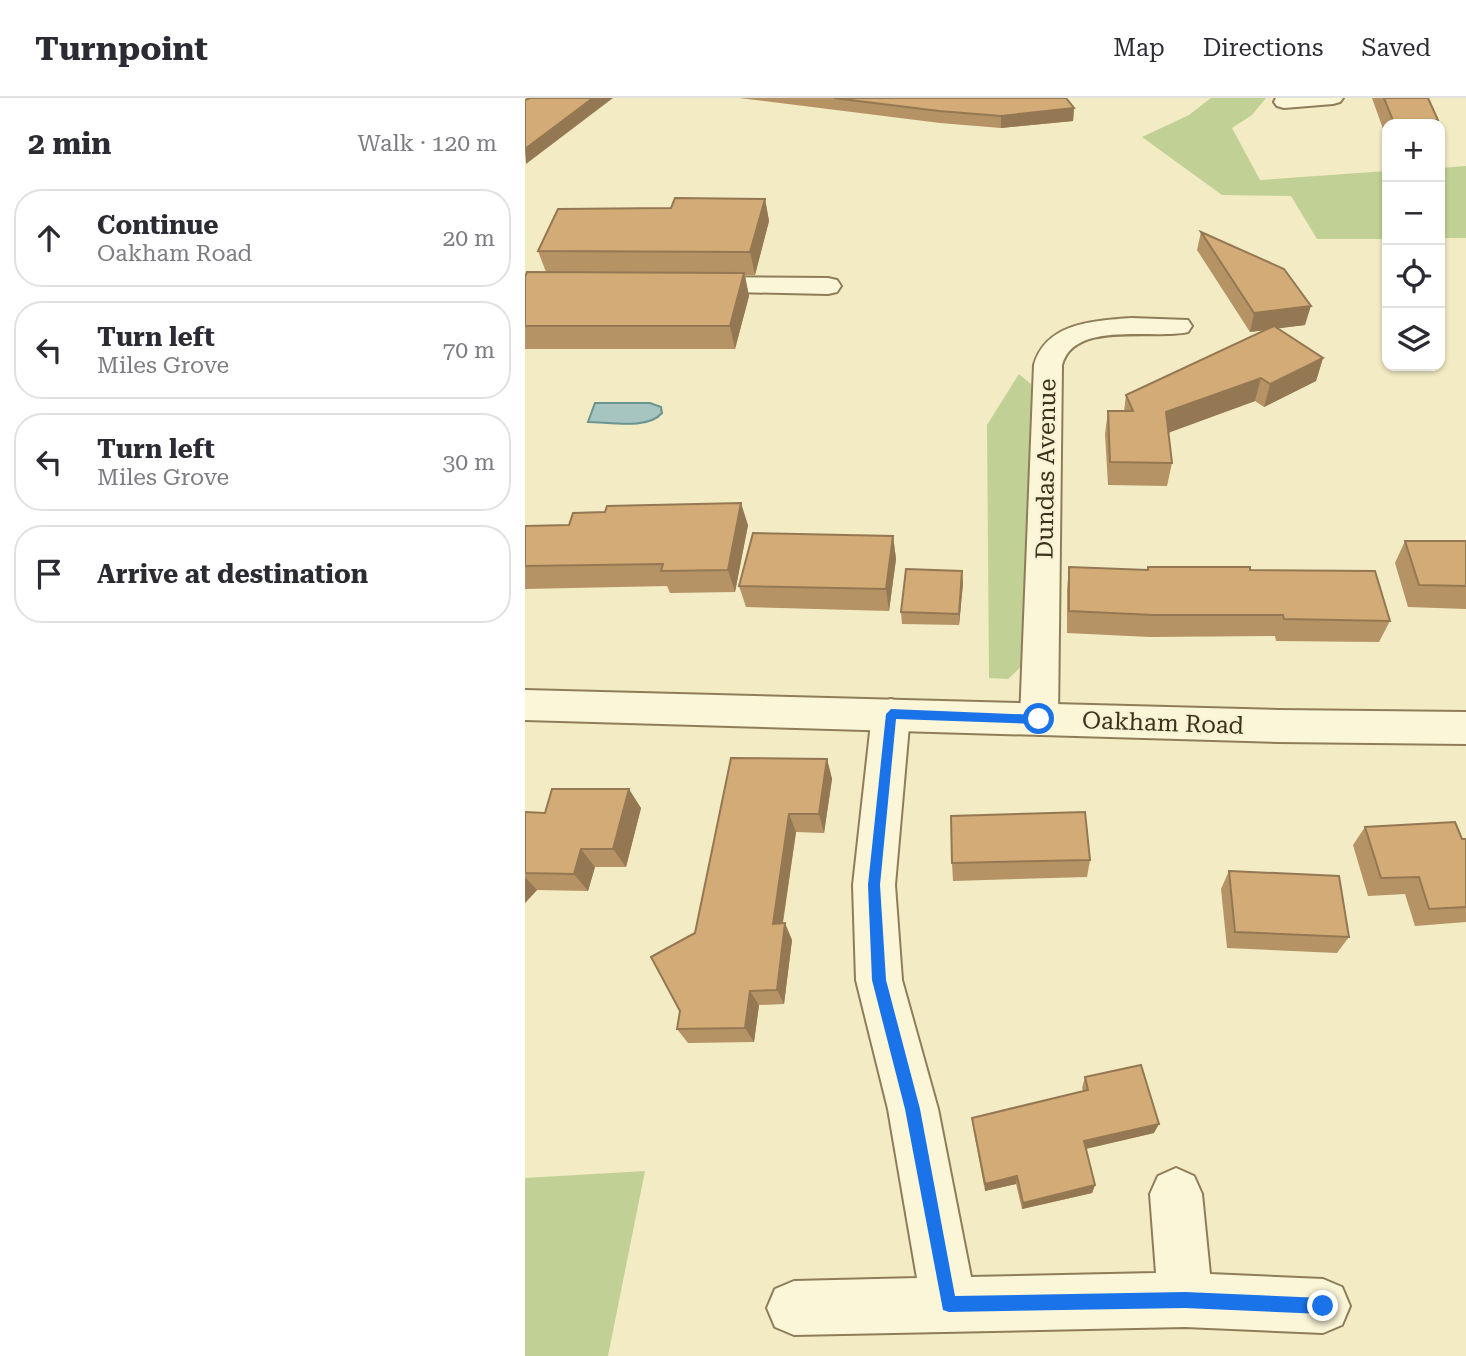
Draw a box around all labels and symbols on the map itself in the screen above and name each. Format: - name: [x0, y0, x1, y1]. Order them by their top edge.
- street label: Dundas Avenue: [1030, 378, 1062, 560]
- route start: [1023, 703, 1054, 734]
- street label: Oakham Road: [1081, 706, 1245, 740]
- route end: [1307, 1290, 1338, 1321]

